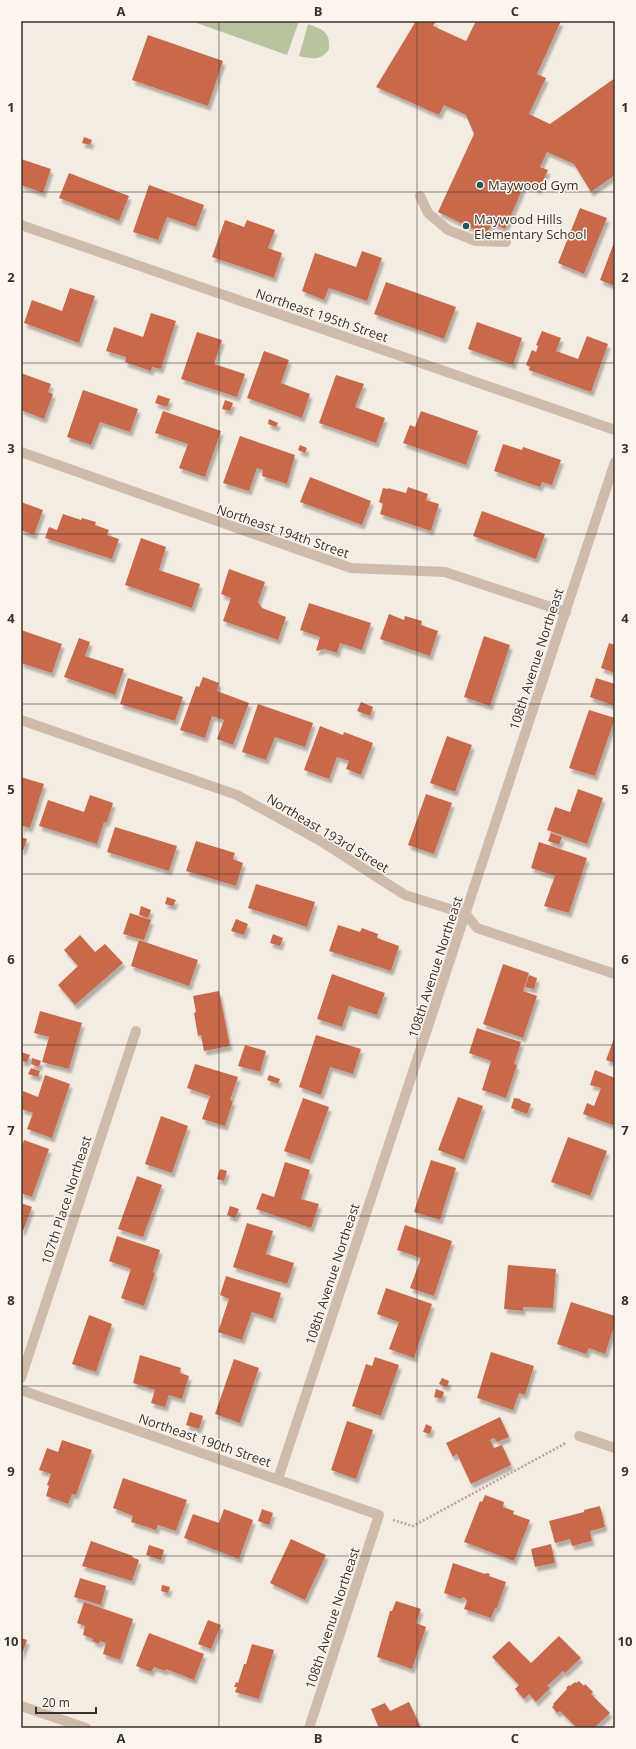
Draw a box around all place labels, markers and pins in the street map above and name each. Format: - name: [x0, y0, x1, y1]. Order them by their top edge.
- place label: Maywood Gym: [488, 176, 578, 194]
- marker: Maywood Gym: [475, 180, 485, 190]
- place label: Maywood Hills Elementary School: [474, 210, 586, 243]
- marker: Maywood Hills Elementary School: [461, 221, 471, 231]

